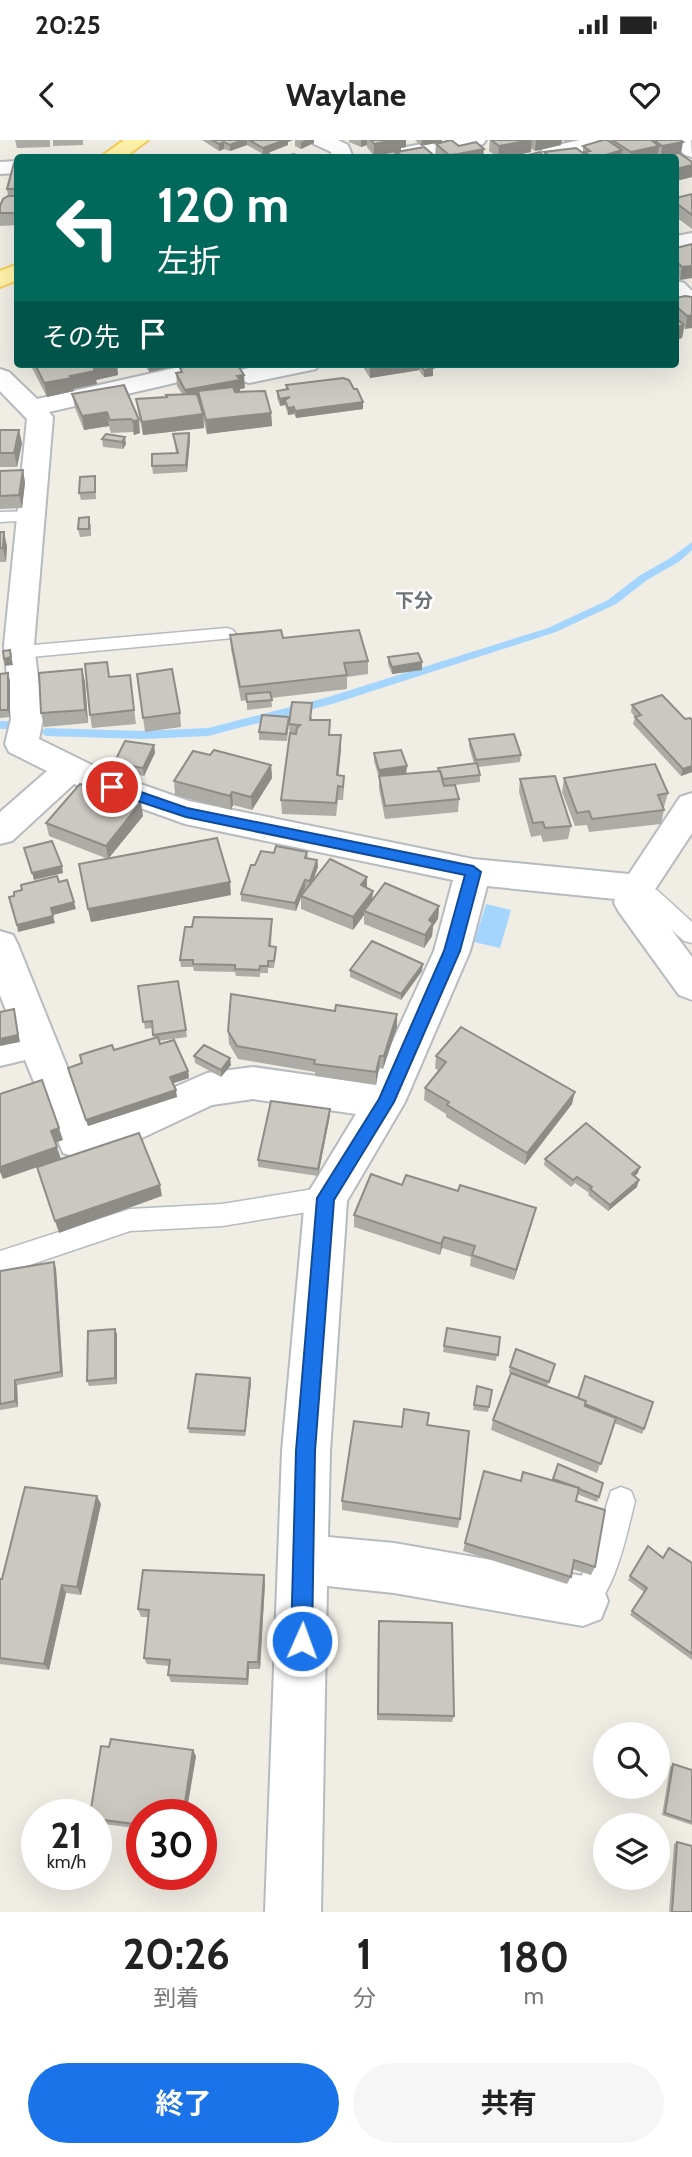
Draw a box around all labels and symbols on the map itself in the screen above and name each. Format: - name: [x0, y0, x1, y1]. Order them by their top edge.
- district label: 下分: [395, 589, 433, 612]
- pin: [82, 757, 142, 817]
- position arrow: [265, 1604, 339, 1678]
- speed limit sign: 30: [126, 1799, 217, 1890]

